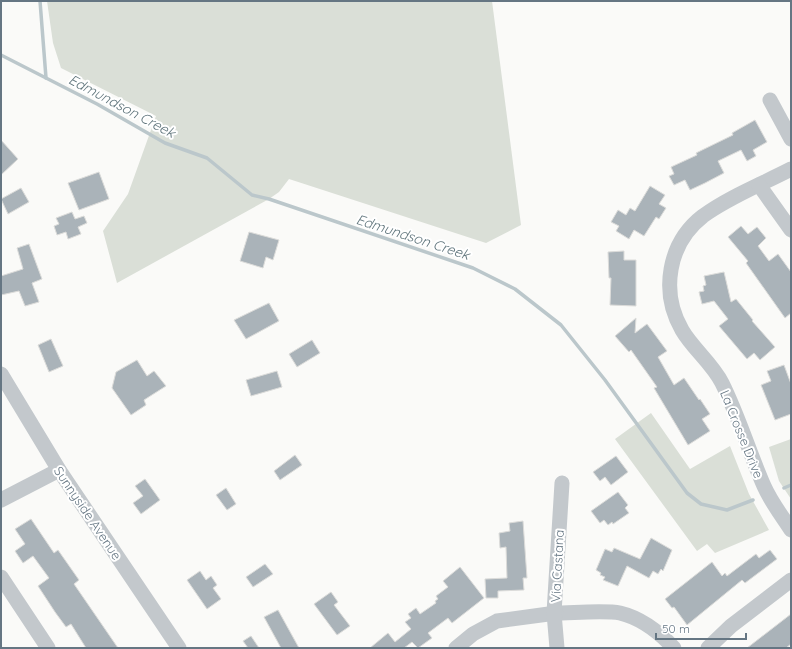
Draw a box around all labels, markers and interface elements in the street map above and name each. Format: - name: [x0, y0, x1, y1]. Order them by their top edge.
- water label: Edmundson Creek: [66, 70, 180, 142]
- water label: Edmundson Creek: [354, 210, 473, 264]
- street label: La Crosse Drive: [717, 388, 767, 480]
- street label: Sunnyside Avenue: [51, 463, 125, 563]
- street label: Via Castana: [547, 529, 567, 603]
- scale bar: [656, 615, 746, 641]
- text: 50 m: [662, 621, 690, 636]

